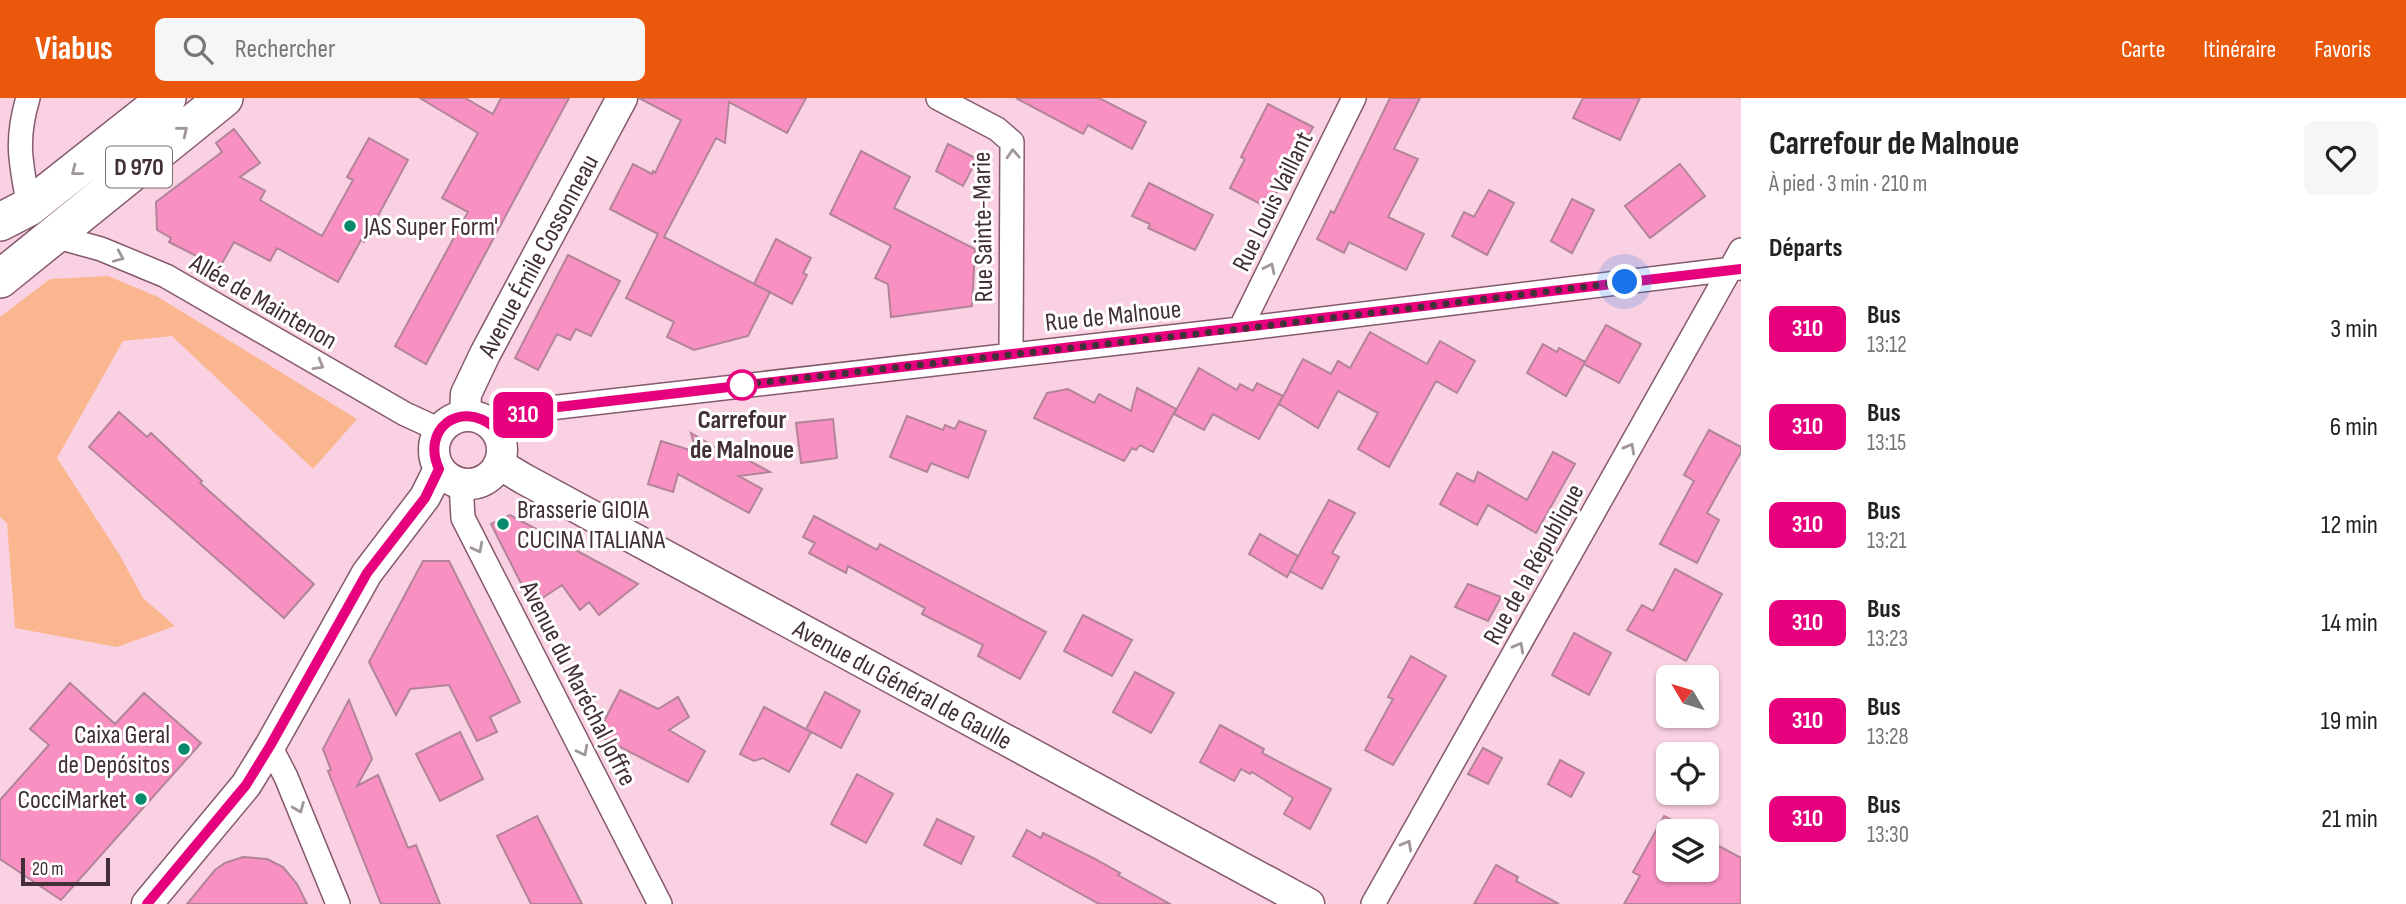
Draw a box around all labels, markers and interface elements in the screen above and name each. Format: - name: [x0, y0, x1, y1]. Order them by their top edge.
- search box: [155, 18, 645, 81]
- text: Viabus: [35, 29, 113, 69]
- icon: search: [179, 30, 217, 68]
- text: Rechercher: [235, 34, 335, 65]
- text: Carte: [2121, 35, 2165, 64]
- text: Itinéraire: [2203, 35, 2276, 64]
- text: Favoris: [2314, 35, 2371, 64]
- button: heart: [2304, 121, 2378, 195]
- text: Carrefour de Malnoue: [1769, 124, 2019, 164]
- one-way arrow: [176, 127, 188, 140]
- street label: Rue Louis Vaillant: [1226, 127, 1320, 277]
- road number: D 970: [106, 146, 172, 188]
- one-way arrow: [1006, 149, 1021, 160]
- street label: Avenue Émile Cossonneau: [472, 150, 606, 364]
- street label: Rue Sainte-Marie: [967, 151, 1000, 303]
- one-way arrow: [71, 163, 83, 176]
- text: À pied · 3 min · 210 m: [1769, 170, 1927, 198]
- place label: JAS Super Form': [363, 212, 498, 243]
- marker: JAS Super Form': [342, 218, 358, 234]
- text: Départs: [1769, 233, 1842, 264]
- street label: Allée de Maintenon: [183, 247, 342, 357]
- one-way arrow: [112, 248, 124, 262]
- one-way arrow: [1261, 263, 1275, 275]
- your location: [1607, 264, 1642, 299]
- street label: Rue de Malnoue: [1044, 294, 1183, 339]
- text: Bus: [1867, 300, 1901, 331]
- text: 310: [1792, 314, 1823, 343]
- text: 3 min: [2330, 314, 2378, 345]
- text: 13:12: [1867, 331, 1907, 359]
- one-way arrow: [311, 356, 324, 369]
- marker: Carrefour de Malnoue: [727, 370, 757, 400]
- line badge: 310: [483, 392, 563, 438]
- text: Bus: [1867, 398, 1901, 429]
- text: 310: [507, 400, 539, 429]
- place label: Carrefour de Malnoue: [690, 405, 794, 466]
- text: 310: [1792, 412, 1823, 441]
- text: 6 min: [2330, 412, 2378, 443]
- text: 13:15: [1867, 429, 1906, 457]
- one-way arrow: [1622, 443, 1635, 456]
- street label: Rue de la République: [1477, 479, 1591, 650]
- place label: Brasserie GIOIA CUCINA ITALIANA: [517, 495, 666, 556]
- text: Bus: [1867, 496, 1901, 527]
- text: 310: [1792, 510, 1823, 539]
- text: 12 min: [2321, 510, 2378, 541]
- marker: Brasserie GIOIA CUCINA ITALIANA: [495, 516, 511, 532]
- text: 13:21: [1867, 527, 1907, 555]
- one-way arrow: [470, 541, 484, 554]
- street label: Avenue du Maréchal Joffre: [512, 575, 643, 791]
- text: Bus: [1867, 594, 1901, 625]
- text: 310: [1792, 608, 1823, 637]
- text: 14 min: [2321, 608, 2378, 639]
- street label: Avenue du Général de Gaulle: [787, 613, 1017, 757]
- text: 13:23: [1867, 625, 1908, 653]
- one-way arrow: [1511, 641, 1524, 654]
- north arrow: [1656, 665, 1718, 728]
- map controls: [1656, 665, 1719, 882]
- text: Bus: [1867, 692, 1901, 723]
- text: 310: [1792, 706, 1823, 735]
- text: 19 min: [2321, 706, 2378, 737]
- place label: Caixa Geral de Depósitos: [58, 720, 170, 781]
- text: 13:28: [1867, 723, 1909, 751]
- marker: Caixa Geral de Depósitos: [176, 741, 192, 757]
- button: locate: [1656, 742, 1719, 805]
- one-way arrow: [574, 744, 588, 756]
- place label: CocciMarket: [18, 785, 127, 816]
- text: Bus: [1867, 790, 1901, 821]
- marker: CocciMarket: [133, 791, 149, 807]
- one-way arrow: [291, 801, 305, 813]
- text: 310: [1792, 804, 1823, 833]
- text: 21 min: [2321, 804, 2378, 835]
- button: layers: [1656, 819, 1719, 882]
- text: 13:30: [1867, 821, 1909, 849]
- one-way arrow: [1399, 839, 1412, 852]
- scale bar: [21, 855, 110, 887]
- text: 20 m: [32, 858, 64, 881]

